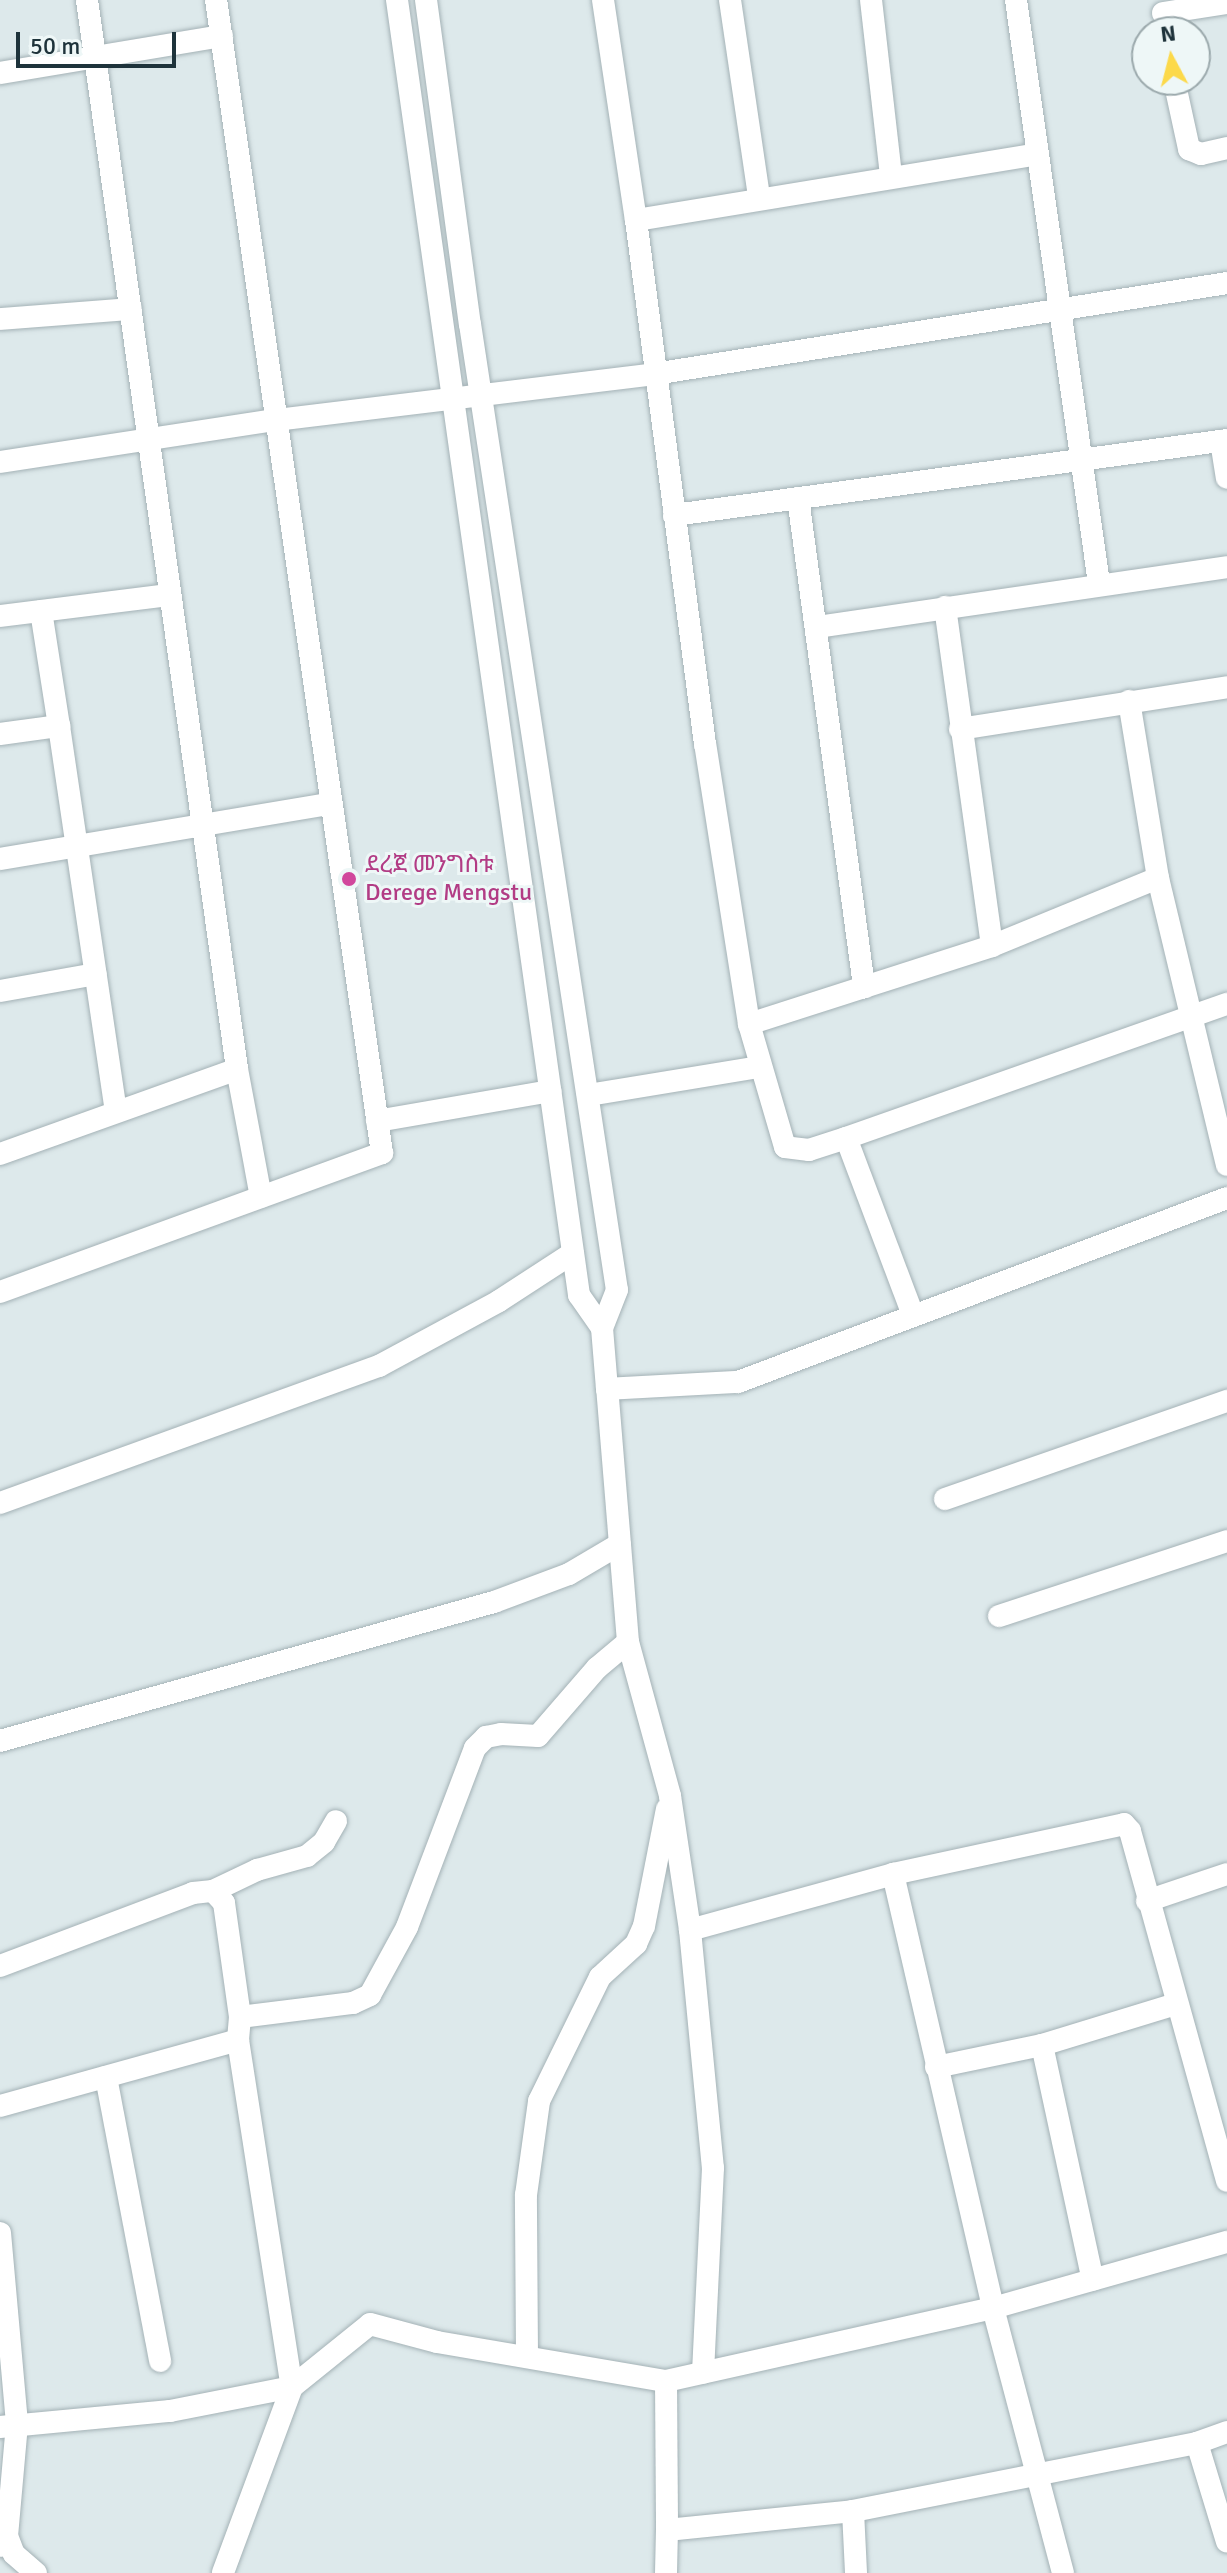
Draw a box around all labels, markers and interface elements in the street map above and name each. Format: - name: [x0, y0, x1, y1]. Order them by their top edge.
- scale bar: [20, 16, 180, 66]
- north arrow: [1131, 16, 1211, 96]
- text: N: [1159, 19, 1178, 48]
- text: 50 m: [30, 31, 80, 61]
- place label: ደረጀ መንግስቱ Derege Mengstu: [365, 851, 532, 907]
- marker: ደረጀ መንግስቱ Derege Mengstu: [340, 870, 358, 888]

